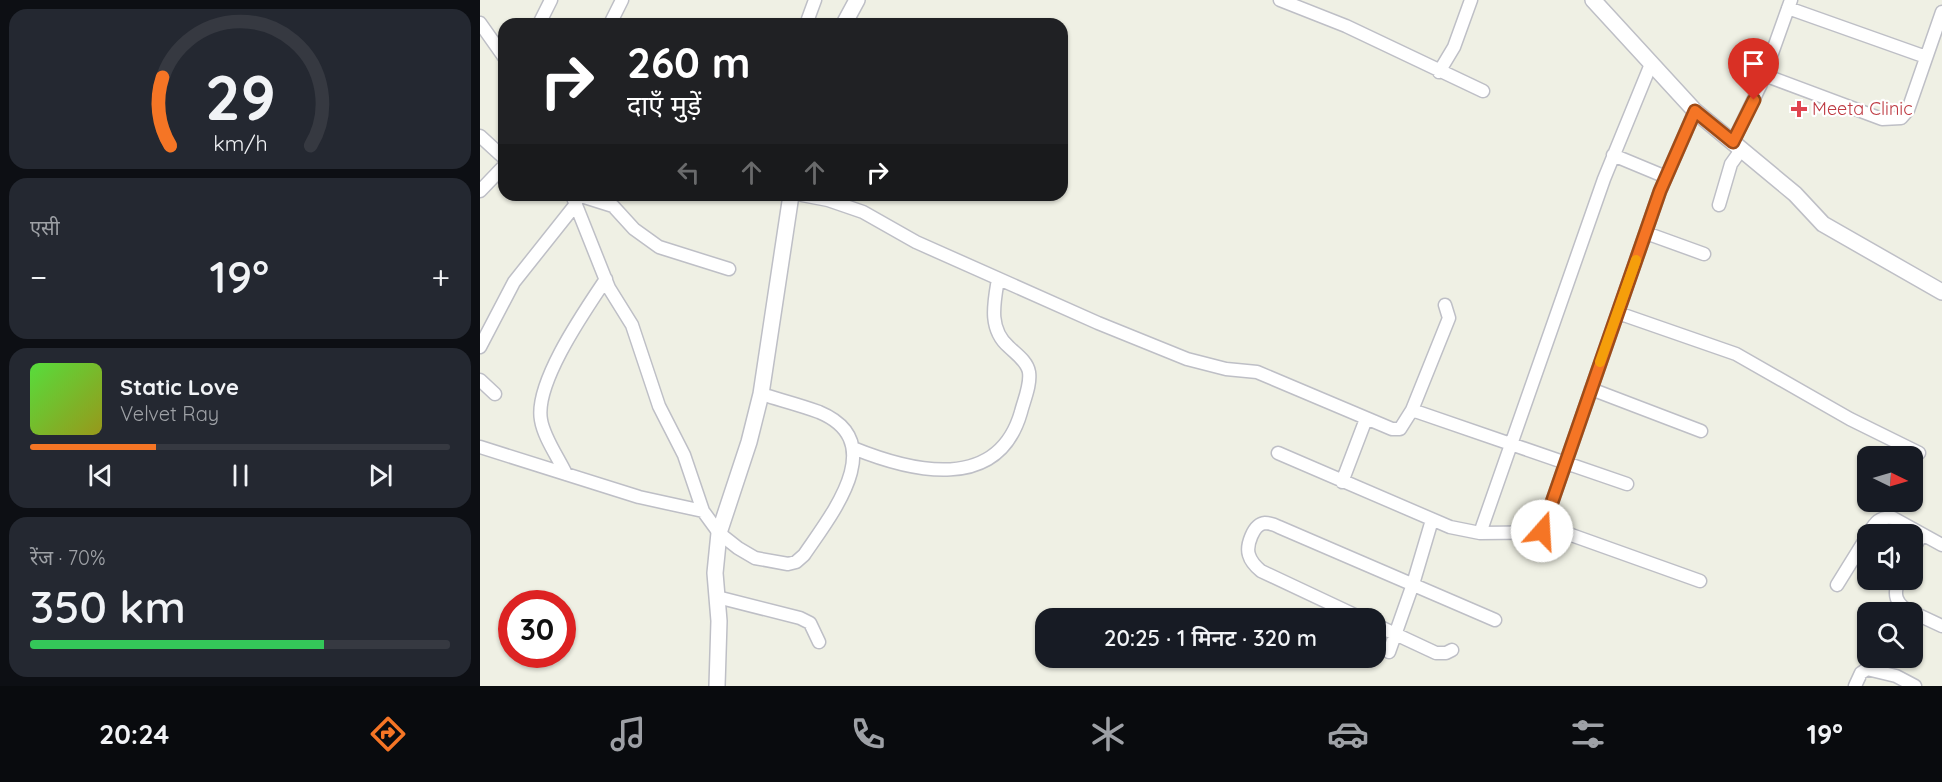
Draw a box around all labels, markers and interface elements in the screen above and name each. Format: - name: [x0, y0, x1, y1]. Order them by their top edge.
- text: 260 m: [627, 36, 750, 89]
- pin: [1728, 38, 1779, 100]
- icon: right: [528, 42, 606, 120]
- icon: arrive: [1737, 47, 1770, 80]
- text: 29: [205, 58, 275, 136]
- text: दाएँ मुड़ें: [627, 88, 701, 122]
- place label: Meeta Clinic: [1812, 97, 1912, 120]
- marker: Meeta Clinic: [1790, 100, 1808, 118]
- text: km/h: [213, 131, 267, 157]
- icon: left: [672, 156, 705, 189]
- icon: ahead: [735, 156, 768, 189]
- icon: ahead: [798, 156, 831, 189]
- icon: right: [861, 156, 894, 189]
- text: एसी: [30, 215, 60, 240]
- text: 19°: [210, 248, 269, 304]
- text: −: [30, 256, 47, 297]
- text: +: [431, 256, 450, 297]
- text: Static Love: [120, 373, 239, 401]
- text: Velvet Ray: [120, 401, 219, 426]
- north arrow: [1857, 446, 1923, 512]
- map controls: [1857, 446, 1923, 668]
- icon: previous: [84, 459, 117, 492]
- icon: pause: [224, 459, 257, 492]
- icon: next: [364, 459, 397, 492]
- position arrow: [1510, 499, 1574, 563]
- button: sound: [1857, 524, 1923, 590]
- text: रेंज · 70%: [30, 545, 106, 570]
- text: 350 km: [30, 578, 186, 634]
- speed limit sign: 30: [498, 590, 576, 668]
- button: search: [1857, 602, 1923, 668]
- text: 20:25 · 1 मिनट · 320 m: [1104, 624, 1317, 652]
- icon: directions: [367, 713, 409, 755]
- icon: music: [607, 713, 649, 755]
- icon: phone: [847, 713, 889, 755]
- icon: climate: [1087, 713, 1129, 755]
- icon: car: [1327, 713, 1369, 755]
- icon: filters: [1567, 713, 1609, 755]
- text: 20:24: [99, 717, 169, 751]
- text: 19°: [1807, 717, 1843, 751]

